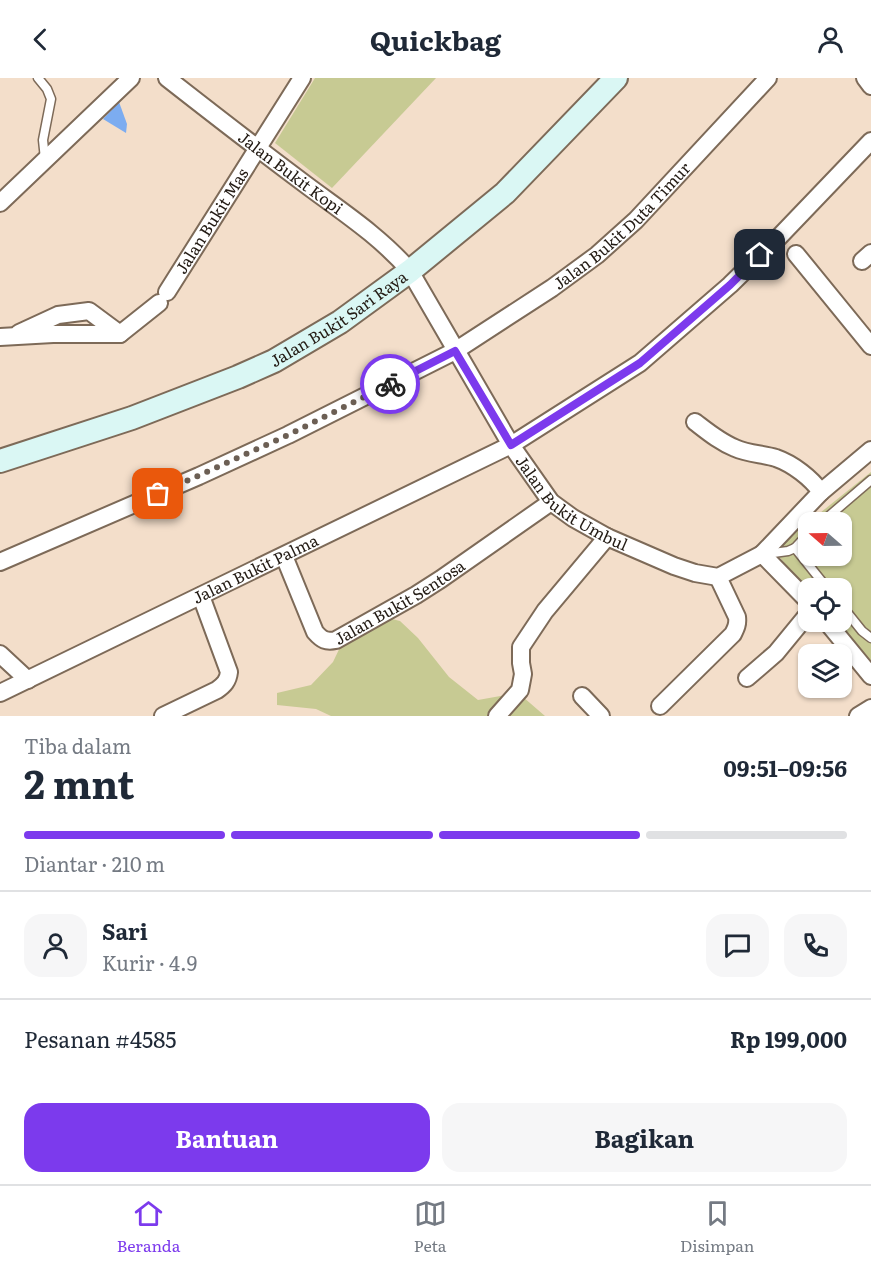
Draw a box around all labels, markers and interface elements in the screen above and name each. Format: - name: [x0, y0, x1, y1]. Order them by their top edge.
- text: Quickbag: [370, 19, 501, 59]
- icon: back: [24, 23, 57, 56]
- icon: person: [814, 23, 847, 56]
- street label: Jalan Bukit Kopi: [234, 125, 349, 219]
- street label: Jalan Bukit Duta Timur: [547, 156, 696, 295]
- street label: Jalan Bukit Mas: [169, 163, 253, 278]
- pin: [734, 229, 785, 280]
- icon: home: [743, 238, 776, 271]
- street label: Jalan Bukit Sari Raya: [265, 264, 412, 372]
- courier: [360, 354, 420, 414]
- icon: bike: [374, 368, 407, 401]
- street label: Jalan Bukit Umbul: [511, 450, 632, 556]
- pin: [132, 468, 183, 519]
- icon: bag: [141, 477, 174, 510]
- north arrow: [798, 512, 852, 566]
- map controls: [798, 512, 852, 698]
- street label: Jalan Bukit Palma: [188, 527, 322, 609]
- street label: Jalan Bukit Sentosa: [329, 553, 470, 650]
- button: locate: [798, 578, 852, 632]
- button: layers: [798, 644, 852, 698]
- text: Tiba dalam: [24, 730, 131, 760]
- text: 09:51–09:56: [723, 751, 847, 784]
- text: 2 mnt: [24, 753, 135, 811]
- text: Diantar · 210 m: [24, 848, 165, 878]
- button: person: [24, 914, 87, 977]
- text: Sari: [102, 914, 148, 947]
- button: chat: [706, 914, 769, 977]
- button: phone: [784, 914, 847, 977]
- text: Kurir · 4.9: [102, 947, 197, 977]
- text: Pesanan #4585: [24, 1022, 177, 1055]
- text: Rp 199,000: [730, 1022, 847, 1055]
- button: Bantuan: [24, 1103, 430, 1172]
- button: Bagikan: [442, 1103, 847, 1172]
- tab: Beranda: [117, 1197, 180, 1257]
- tab: Peta: [414, 1197, 447, 1257]
- tab: Disimpan: [680, 1197, 754, 1257]

